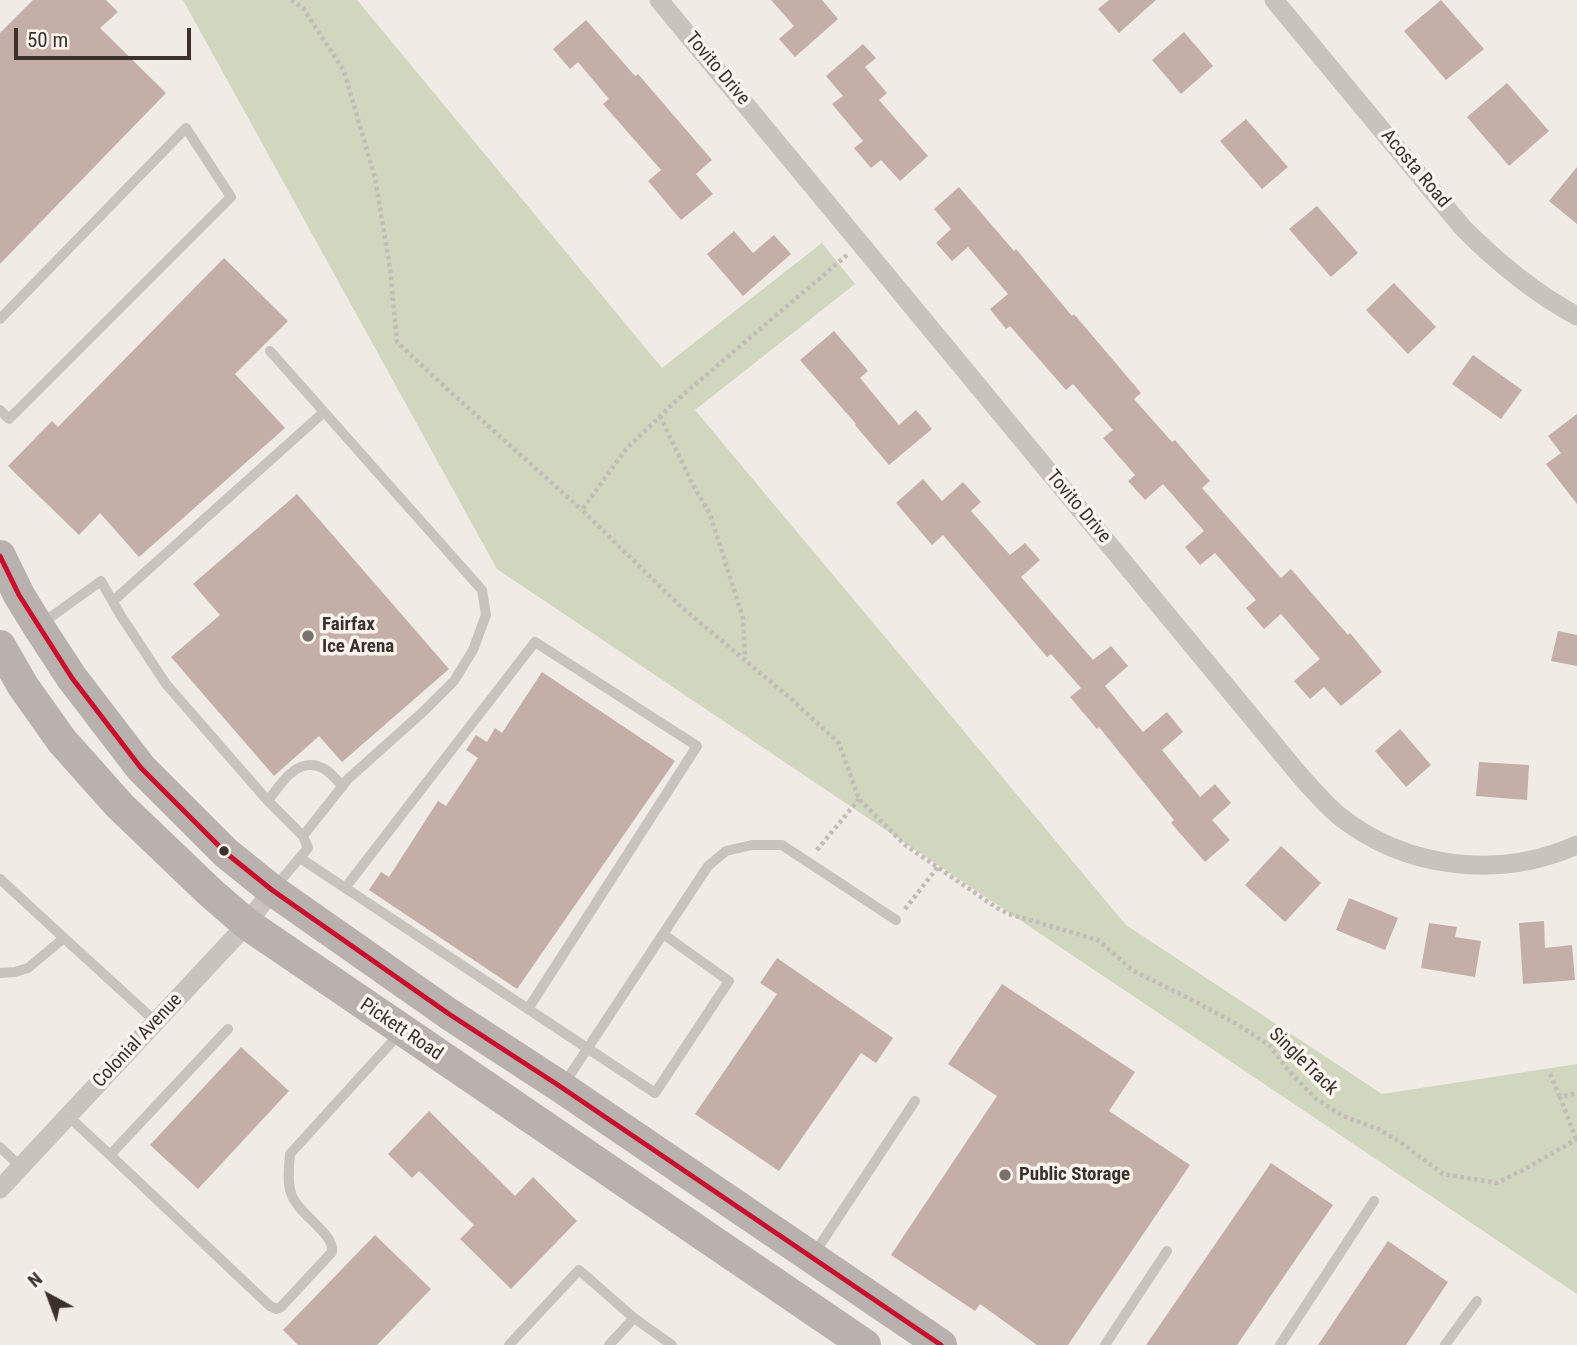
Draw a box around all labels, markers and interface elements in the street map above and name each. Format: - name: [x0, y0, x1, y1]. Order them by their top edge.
- scale bar: [18, 14, 194, 58]
- text: 50 m: [27, 28, 68, 52]
- street label: Tovito Drive: [680, 28, 754, 110]
- street label: Acosta Road: [1376, 125, 1454, 213]
- street label: Tovito Drive: [1041, 466, 1115, 548]
- place label: Fairfax Ice Arena: [322, 614, 394, 658]
- marker: Fairfax Ice Arena: [300, 628, 316, 644]
- unlabelled marker: [217, 844, 231, 858]
- street label: Colonial Avenue: [89, 989, 187, 1093]
- street label: Pickett Road: [355, 994, 447, 1066]
- street label: SingleTrack: [1264, 1024, 1342, 1100]
- place label: Public Storage: [1019, 1164, 1130, 1186]
- marker: Public Storage: [997, 1167, 1013, 1183]
- north arrow: [14, 1261, 84, 1331]
- text: N: [23, 1267, 47, 1292]

